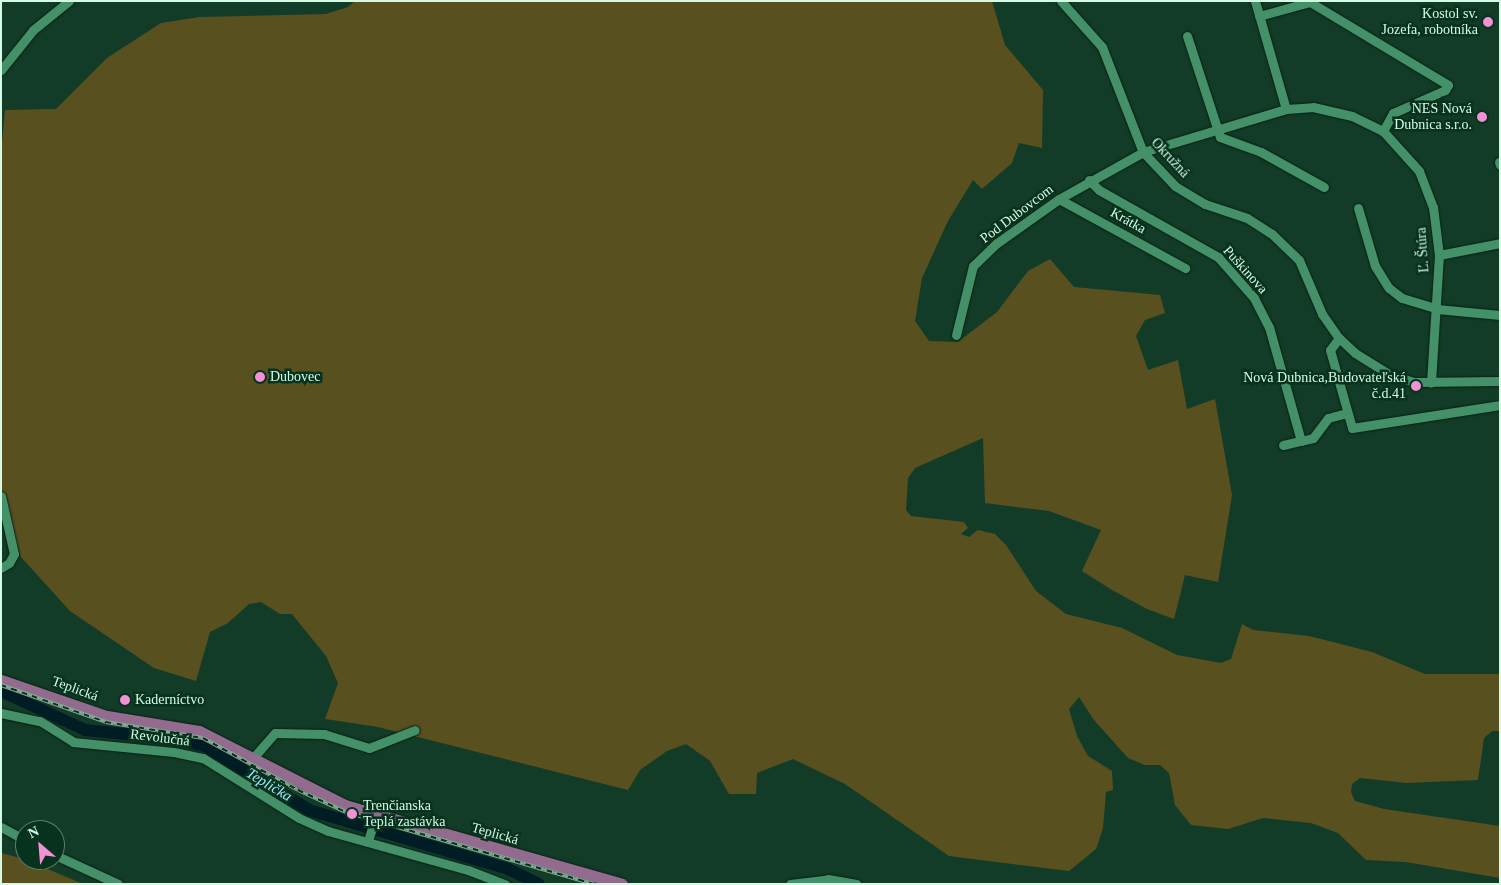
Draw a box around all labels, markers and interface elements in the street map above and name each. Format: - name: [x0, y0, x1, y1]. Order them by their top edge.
- place label: Kostol sv. Jozefa, robotníka: [1382, 6, 1478, 38]
- marker: Kostol sv. Jozefa, robotníka: [1482, 16, 1494, 28]
- place label: NES Nová Dubnica s.r.o.: [1394, 101, 1472, 134]
- marker: NES Nová Dubnica s.r.o.: [1476, 111, 1488, 123]
- street label: Okružná: [1147, 135, 1193, 181]
- street label: Pod Dubovcom: [977, 181, 1057, 247]
- street label: Krátka: [1107, 204, 1149, 238]
- street label: Ľ. Štúra: [1413, 227, 1433, 273]
- street label: Puškinova: [1219, 243, 1271, 297]
- place label: Dubovec: [270, 369, 321, 385]
- place label: Nová Dubnica,Budovateľská č.d.41: [1243, 370, 1406, 402]
- marker: Dubovec: [254, 371, 266, 383]
- marker: Nová Dubnica,Budovateľská č.d.41: [1410, 380, 1422, 392]
- street label: Teplická: [50, 673, 100, 705]
- place label: Kaderníctvo: [135, 692, 204, 708]
- marker: Kaderníctvo: [119, 694, 131, 706]
- street label: Revolučná: [129, 726, 191, 750]
- water label: Teplička: [243, 764, 295, 806]
- place label: Trenčianska Teplá zastávka: [363, 798, 446, 830]
- marker: Trenčianska Teplá zastávka: [345, 807, 359, 821]
- street label: Teplická: [470, 819, 520, 849]
- north arrow: [15, 820, 65, 870]
- text: N: [26, 823, 41, 841]

